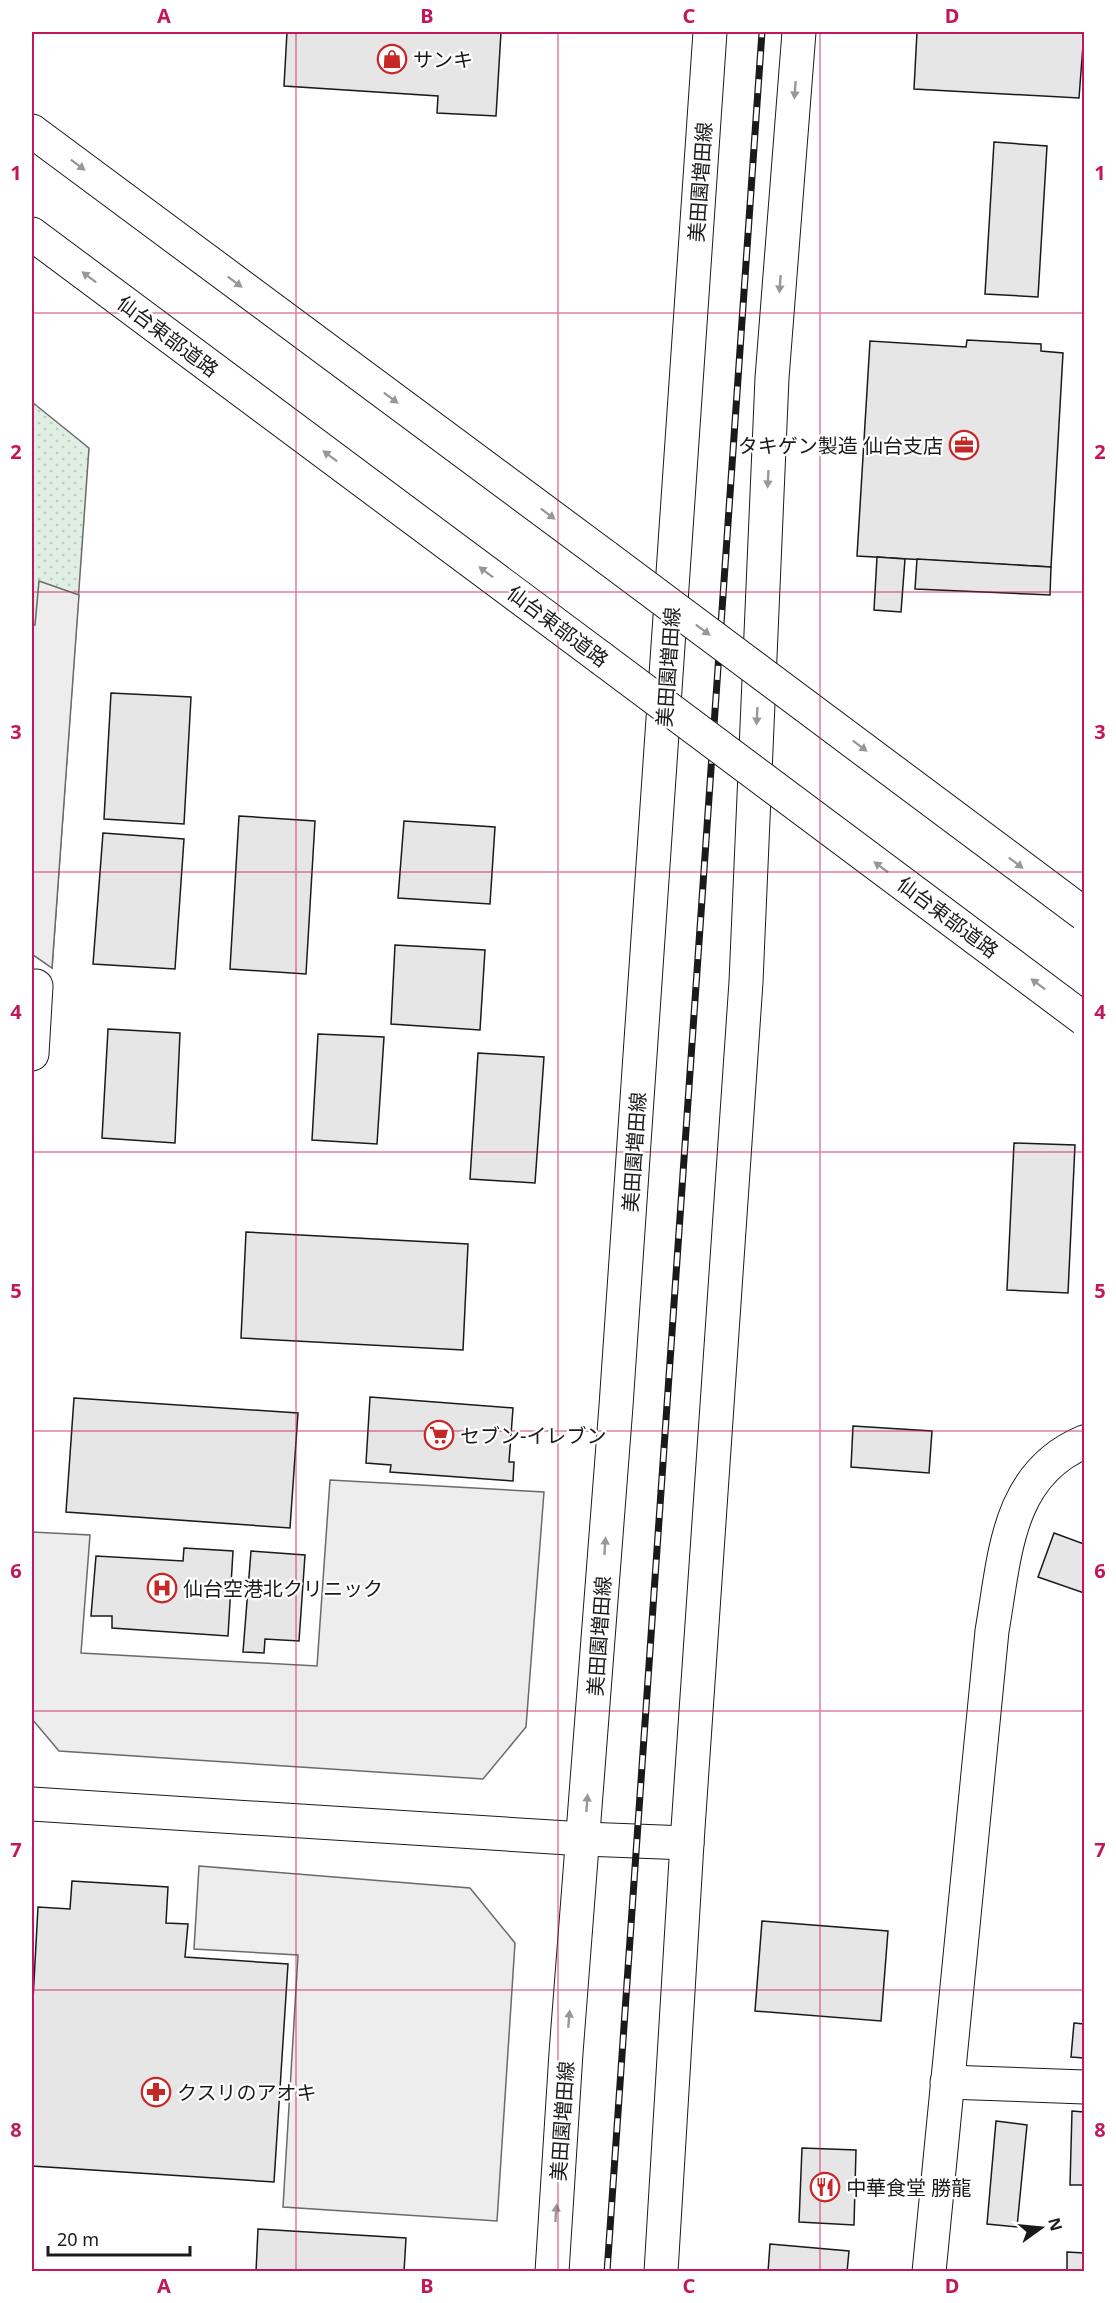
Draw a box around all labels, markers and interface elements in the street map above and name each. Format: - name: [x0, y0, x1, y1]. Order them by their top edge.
- text: A: [157, 2, 171, 29]
- text: B: [420, 2, 434, 29]
- text: C: [683, 2, 696, 29]
- text: D: [945, 2, 959, 29]
- shop icon: サンキ: [376, 43, 408, 75]
- place label: サンキ: [413, 46, 473, 73]
- one-way arrow: [790, 80, 800, 99]
- street label: 美田園増田線: [682, 121, 718, 243]
- text: 1: [10, 159, 22, 186]
- one-way arrow: [71, 159, 86, 171]
- text: 1: [1094, 159, 1106, 186]
- one-way arrow: [82, 271, 98, 283]
- one-way arrow: [775, 275, 784, 294]
- one-way arrow: [227, 276, 243, 288]
- street label: 仙台東部道路: [112, 289, 224, 383]
- one-way arrow: [383, 392, 399, 404]
- office icon: タキゲン製造 仙台支店: [948, 429, 980, 461]
- place label: タキゲン製造 仙台支店: [738, 432, 943, 459]
- text: 2: [10, 438, 22, 465]
- text: 2: [1094, 438, 1106, 465]
- one-way arrow: [322, 450, 338, 462]
- one-way arrow: [763, 469, 772, 488]
- one-way arrow: [540, 508, 556, 521]
- one-way arrow: [479, 567, 494, 579]
- street label: 仙台東部道路: [502, 579, 614, 673]
- street label: 美田園増田線: [650, 606, 686, 728]
- one-way arrow: [695, 624, 711, 636]
- one-way arrow: [753, 706, 762, 725]
- text: 3: [10, 718, 22, 745]
- text: 3: [1094, 718, 1106, 745]
- one-way arrow: [852, 740, 867, 752]
- one-way arrow: [1007, 857, 1023, 869]
- one-way arrow: [874, 862, 889, 874]
- street label: 仙台東部道路: [892, 870, 1004, 964]
- one-way arrow: [1030, 978, 1046, 990]
- text: 4: [10, 998, 22, 1025]
- text: 4: [1094, 998, 1106, 1025]
- street label: 美田園増田線: [616, 1091, 652, 1213]
- text: 5: [10, 1277, 22, 1304]
- text: 5: [1094, 1277, 1106, 1304]
- supermarket icon: セブン-イレブン: [423, 1419, 455, 1451]
- place label: セブン-イレブン: [460, 1422, 606, 1449]
- one-way arrow: [601, 1536, 610, 1555]
- text: 6: [10, 1557, 22, 1584]
- text: 6: [1094, 1557, 1106, 1584]
- hospital icon: 仙台空港北クリニック: [146, 1572, 178, 1604]
- place label: 仙台空港北クリニック: [183, 1575, 383, 1602]
- street label: 美田園増田線: [581, 1575, 617, 1697]
- one-way arrow: [582, 1794, 591, 1813]
- text: 7: [10, 1836, 22, 1863]
- text: 7: [1094, 1836, 1106, 1863]
- one-way arrow: [564, 2009, 574, 2028]
- street label: 美田園増田線: [544, 2060, 580, 2182]
- pharmacy icon: クスリのアオキ: [140, 2076, 172, 2108]
- place label: クスリのアオキ: [177, 2079, 316, 2106]
- text: 8: [10, 2116, 22, 2143]
- text: 8: [1094, 2116, 1106, 2143]
- restaurant icon: 中華食堂 勝龍: [809, 2171, 841, 2203]
- place label: 中華食堂 勝龍: [846, 2174, 971, 2201]
- north arrow: [1011, 2198, 1071, 2258]
- one-way arrow: [551, 2204, 561, 2223]
- text: N: [1043, 2215, 1068, 2233]
- scale bar: [48, 2219, 190, 2257]
- text: 20 m: [57, 2227, 99, 2251]
- text: A: [157, 2272, 171, 2299]
- text: B: [420, 2272, 434, 2299]
- text: C: [683, 2272, 696, 2299]
- text: D: [945, 2272, 959, 2299]

